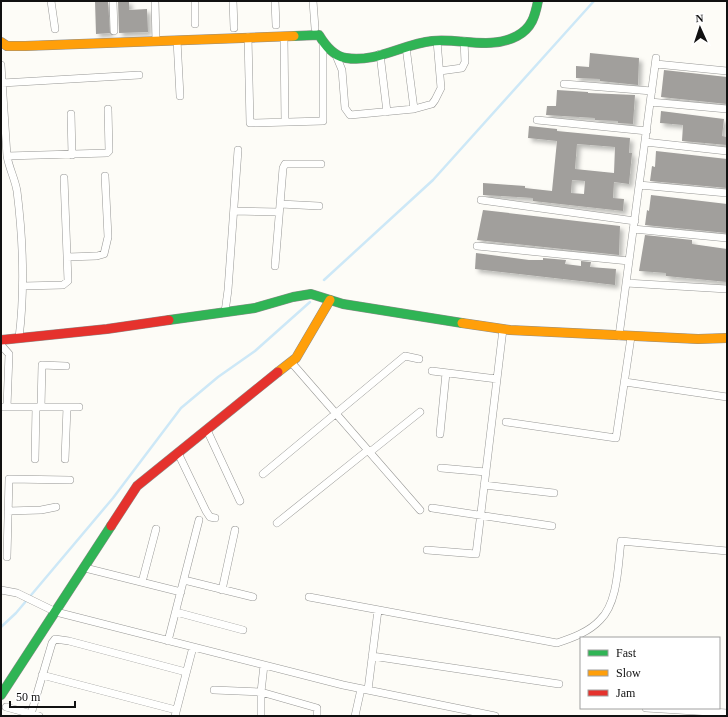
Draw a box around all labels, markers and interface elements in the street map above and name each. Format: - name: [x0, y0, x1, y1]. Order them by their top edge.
- north arrow: [680, 8, 720, 48]
- text: N: [695, 12, 704, 24]
- legend: [580, 637, 720, 709]
- text: Fast: [616, 646, 637, 660]
- text: Slow: [616, 666, 641, 680]
- scale bar: [10, 683, 75, 709]
- text: Jam: [616, 686, 636, 700]
- text: 50 m: [16, 690, 41, 704]

